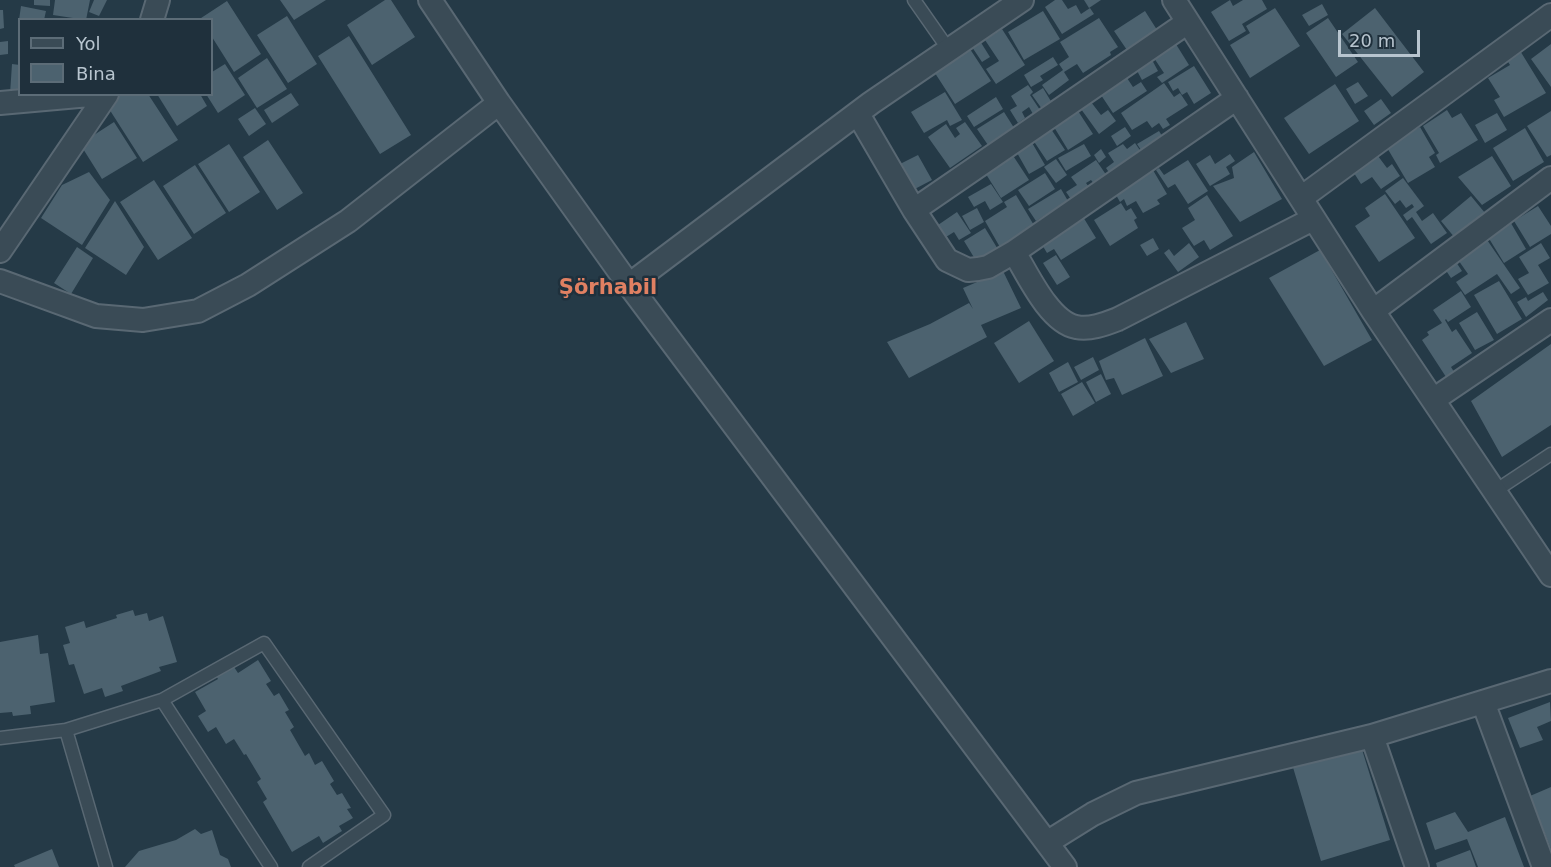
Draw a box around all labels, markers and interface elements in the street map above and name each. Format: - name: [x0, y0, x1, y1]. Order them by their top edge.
- legend: [18, 18, 213, 96]
- scale bar: [1341, 18, 1424, 56]
- text: 20 m: [1349, 30, 1395, 51]
- text: Yol: [76, 33, 101, 54]
- text: Bina: [76, 63, 116, 84]
- district label: Şörhabil: [559, 276, 657, 302]

